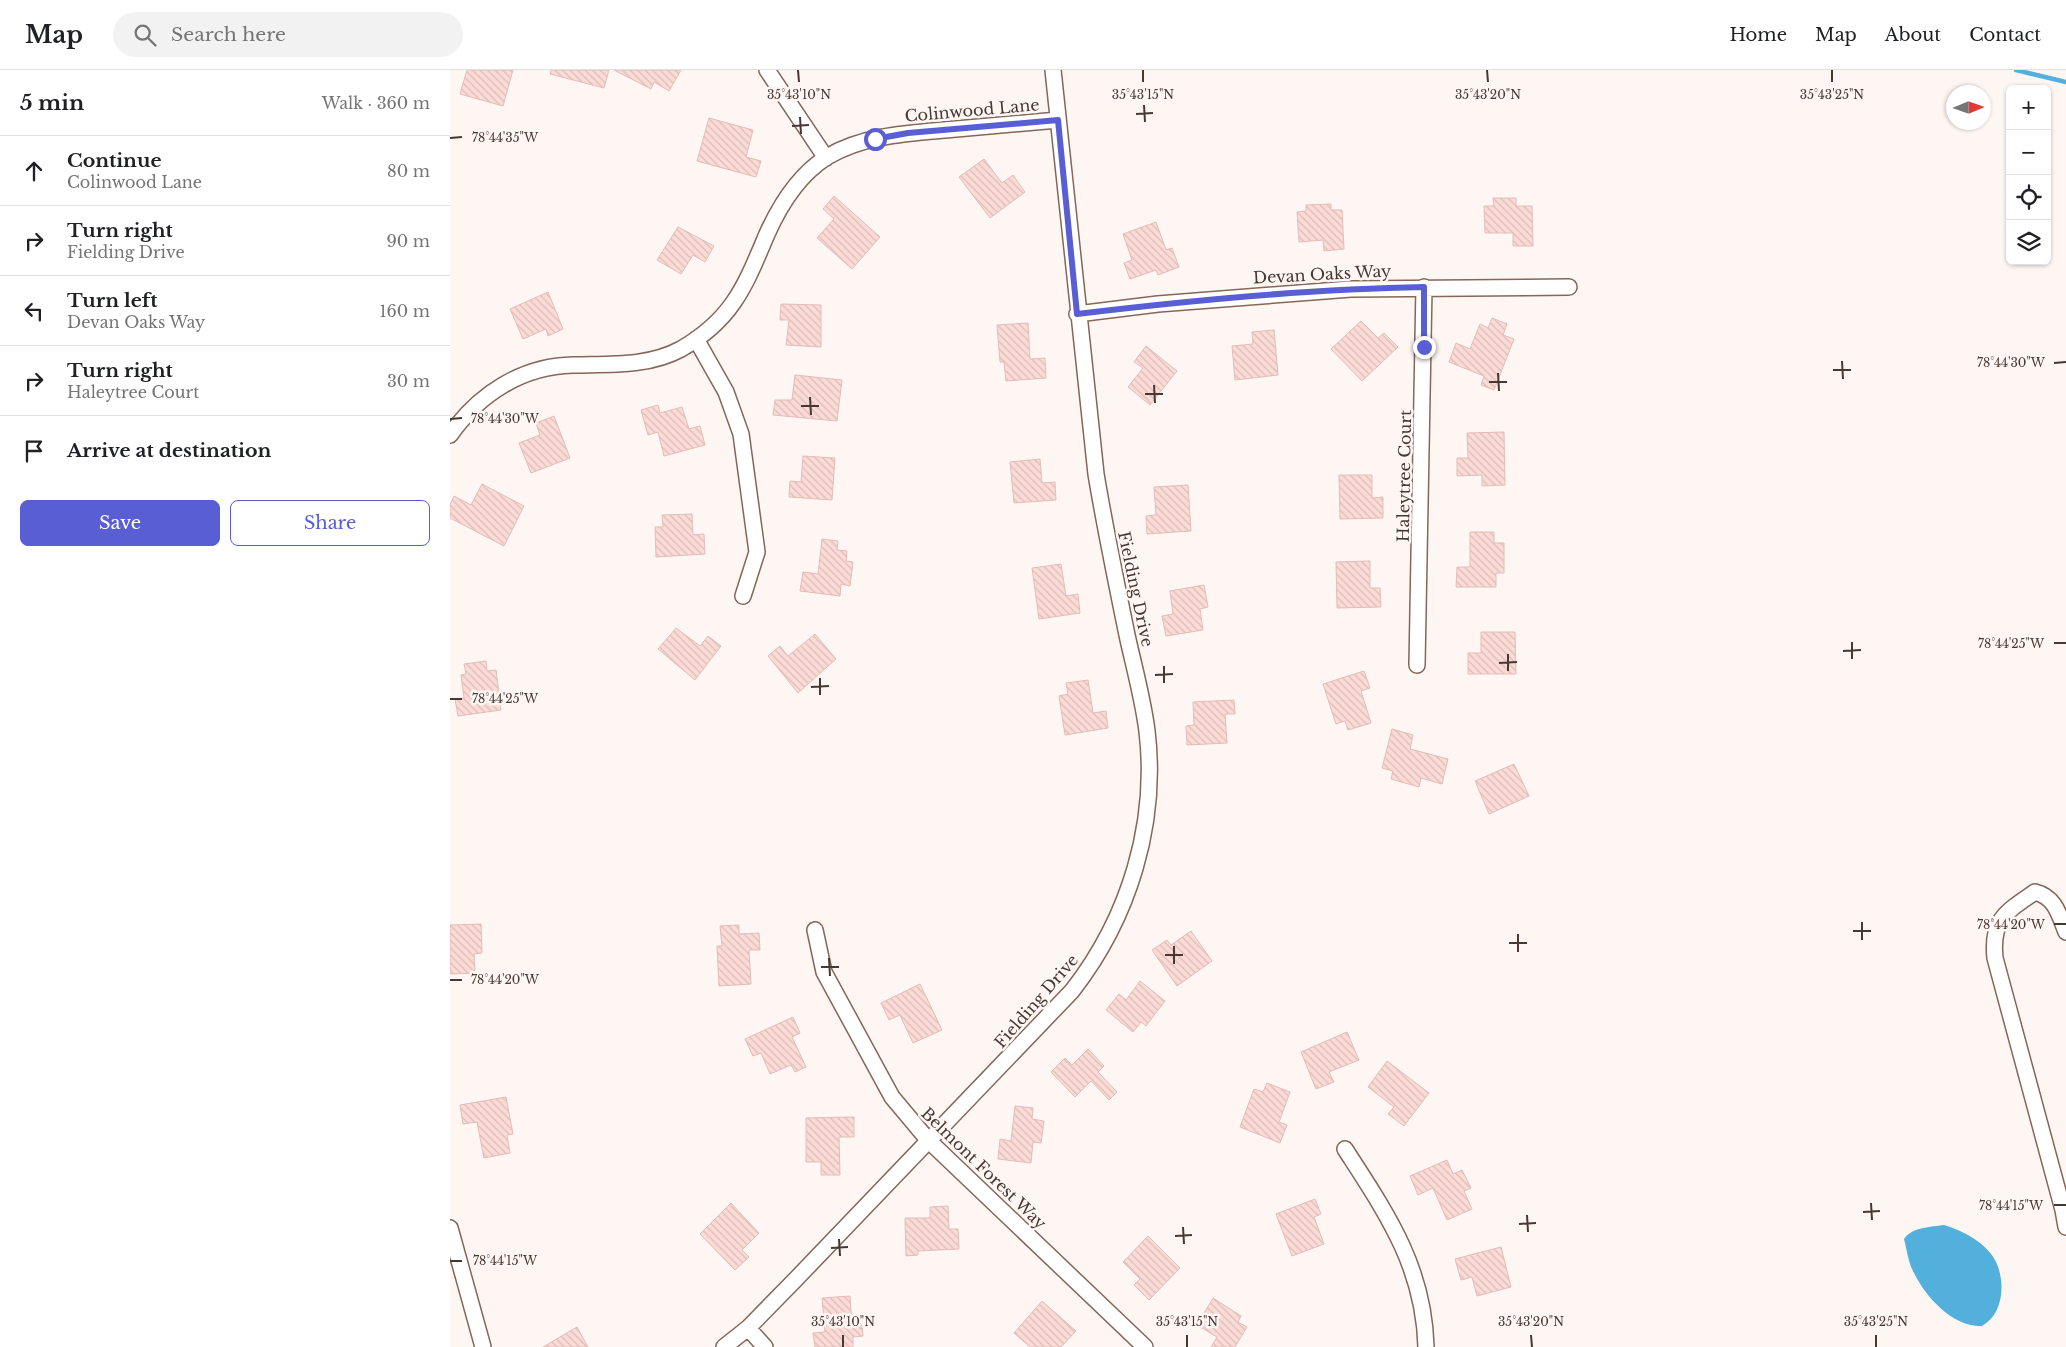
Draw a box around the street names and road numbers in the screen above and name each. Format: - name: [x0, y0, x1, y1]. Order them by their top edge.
- street label: Colinwood Lane: [904, 94, 1040, 126]
- street label: Devan Oaks Way: [1252, 260, 1392, 288]
- street label: Haleytree Court: [1393, 410, 1415, 542]
- street label: Fielding Drive: [1114, 529, 1158, 649]
- street label: Fielding Drive: [990, 950, 1082, 1052]
- street label: Belmont Forest Way: [917, 1103, 1051, 1234]

